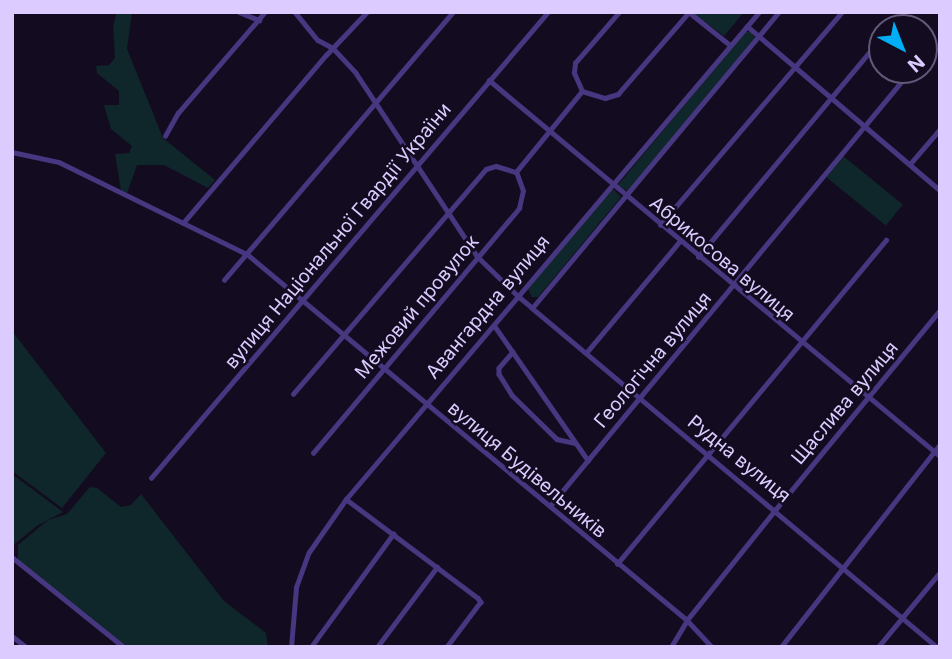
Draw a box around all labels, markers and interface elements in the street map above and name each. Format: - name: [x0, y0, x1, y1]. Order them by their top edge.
- north arrow: [868, 14, 938, 84]
- text: N: [903, 50, 929, 77]
- street label: вулиця Національної Гвардії України: [220, 98, 456, 374]
- street label: Абрикосова вулиця: [645, 192, 799, 326]
- street label: Межовий провулок: [350, 231, 484, 383]
- street label: Авангардна вулиця: [421, 231, 555, 383]
- street label: Геологічна вулиця: [590, 287, 716, 433]
- street label: Щаслива вулиця: [787, 337, 903, 469]
- street label: вулиця Будівельників: [443, 397, 611, 543]
- street label: Рудна вулиця: [683, 411, 795, 507]

